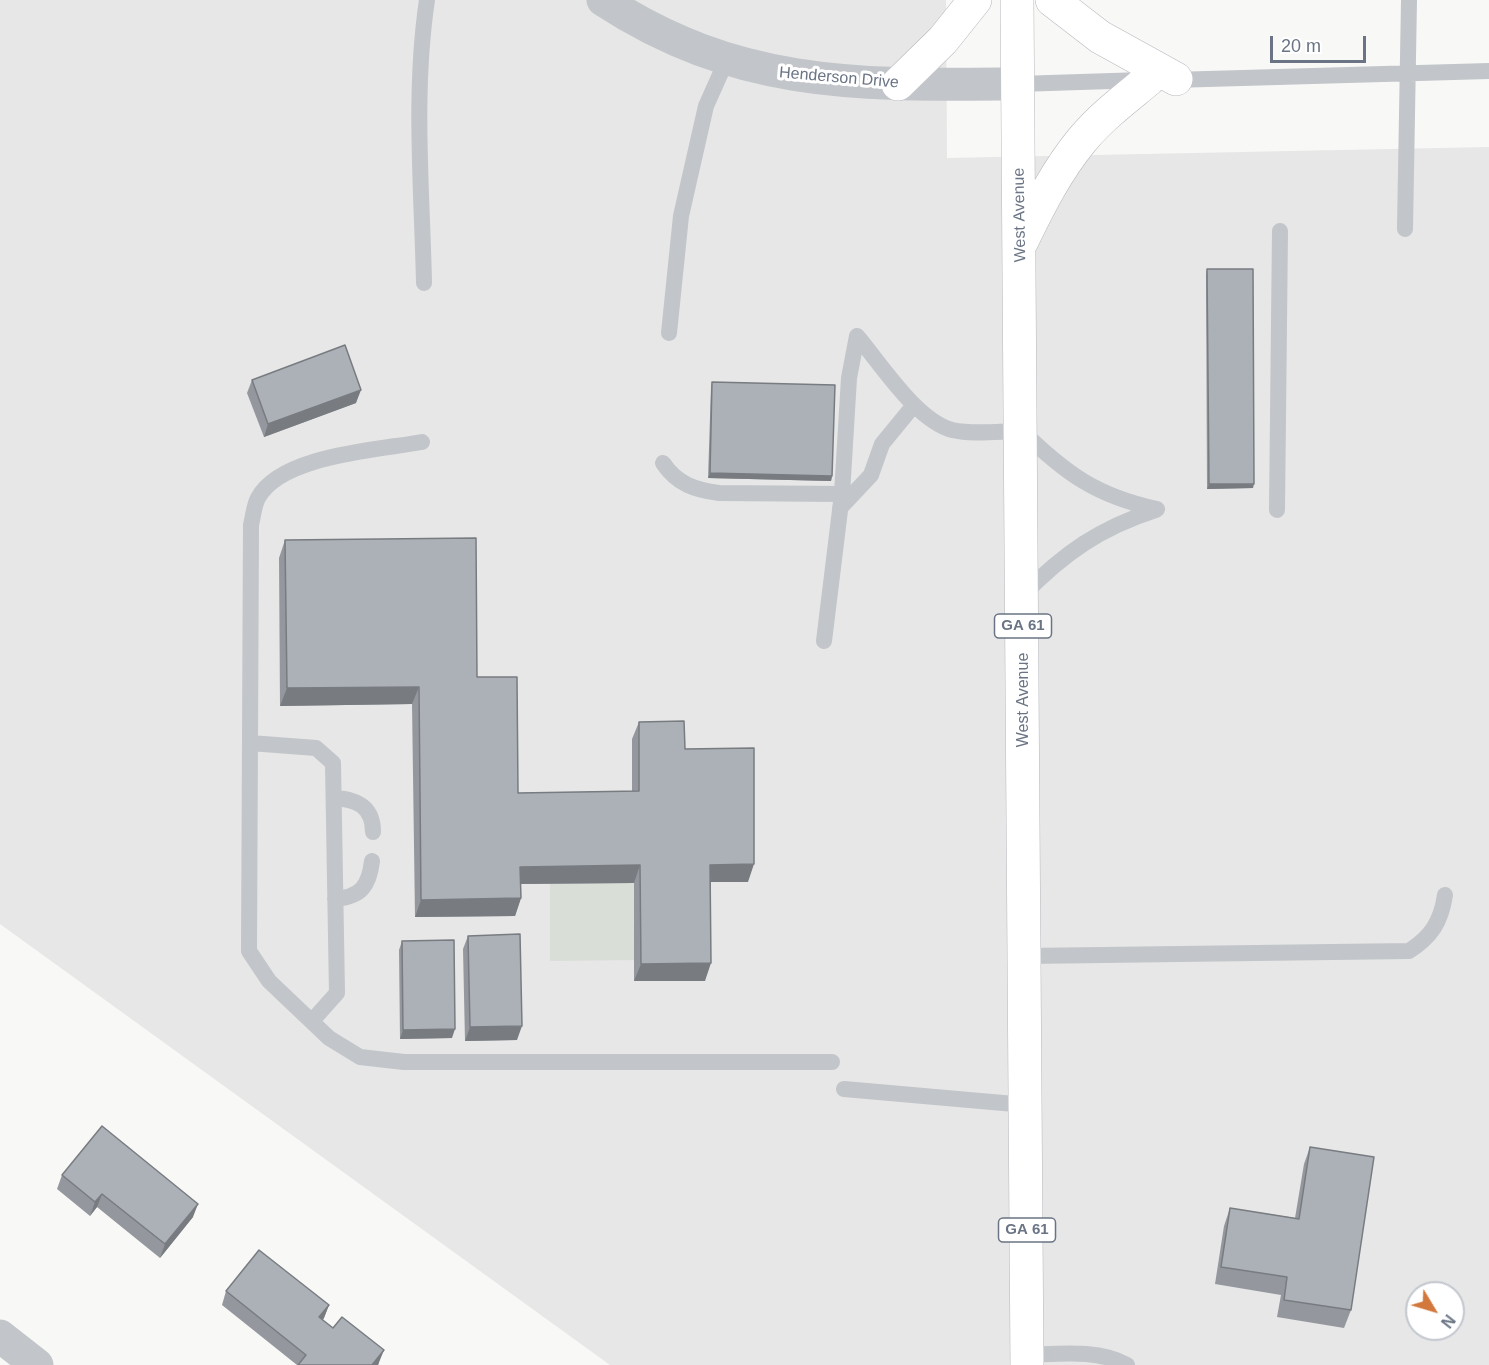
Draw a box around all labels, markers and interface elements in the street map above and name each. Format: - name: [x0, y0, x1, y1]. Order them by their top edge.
- scale bar: [1273, 24, 1369, 62]
- text: 20 m: [1281, 36, 1321, 56]
- street label: Henderson Drive: [778, 63, 900, 93]
- street label: West Avenue: [1010, 168, 1030, 262]
- road number: GA 61: [994, 614, 1052, 638]
- street label: West Avenue: [1014, 653, 1034, 747]
- road number: GA 61: [998, 1218, 1056, 1242]
- north arrow: [1405, 1281, 1465, 1341]
- text: N: [1438, 1311, 1458, 1331]

